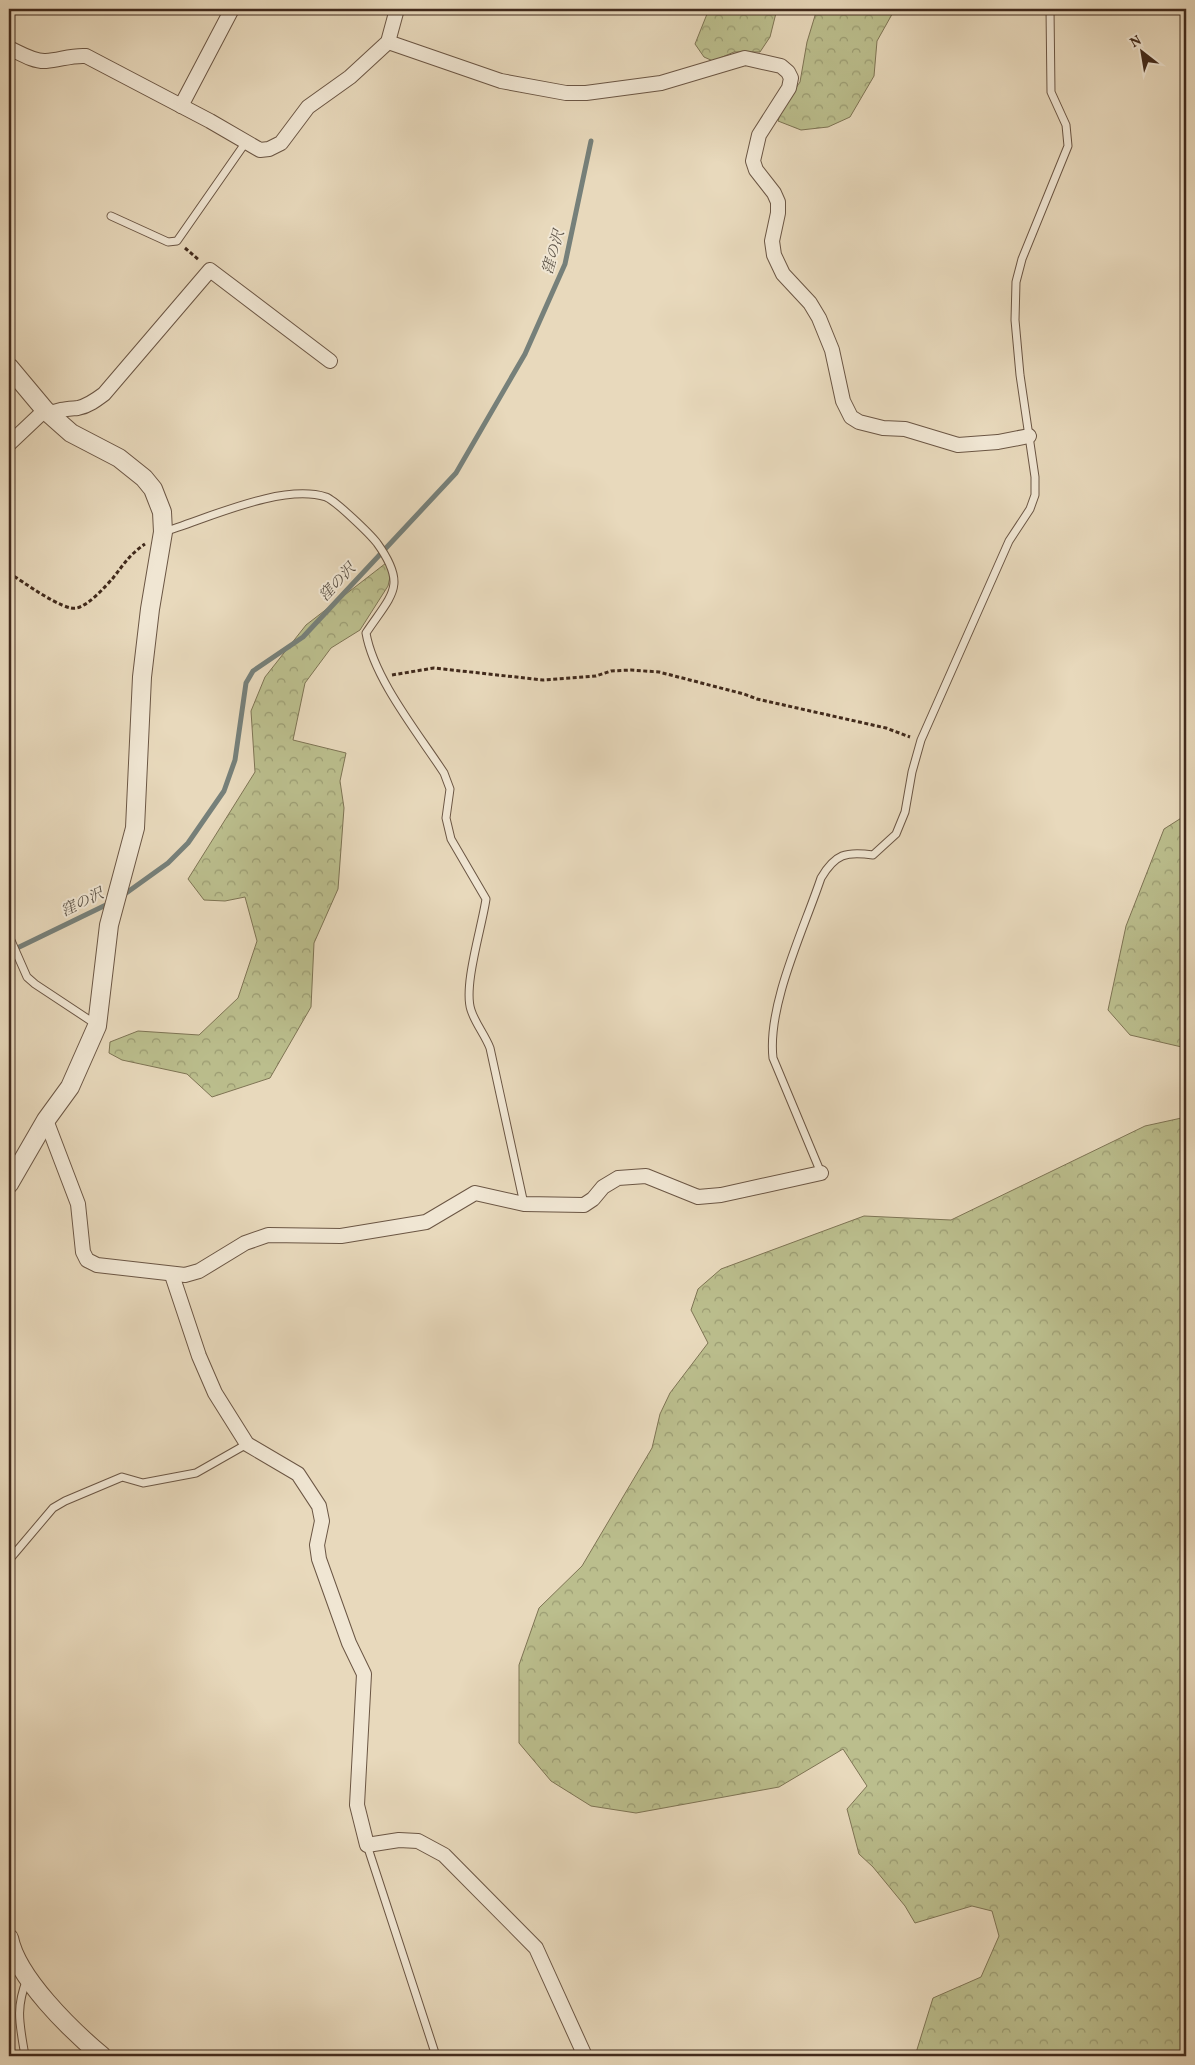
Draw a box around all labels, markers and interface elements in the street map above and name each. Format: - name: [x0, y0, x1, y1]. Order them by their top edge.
- north arrow: [1118, 28, 1168, 78]
- text: N: [1127, 31, 1145, 53]
- water label: 窪の沢: [538, 226, 571, 277]
- water label: 窪の沢: [315, 558, 362, 607]
- water label: 窪の沢: [58, 883, 109, 923]

